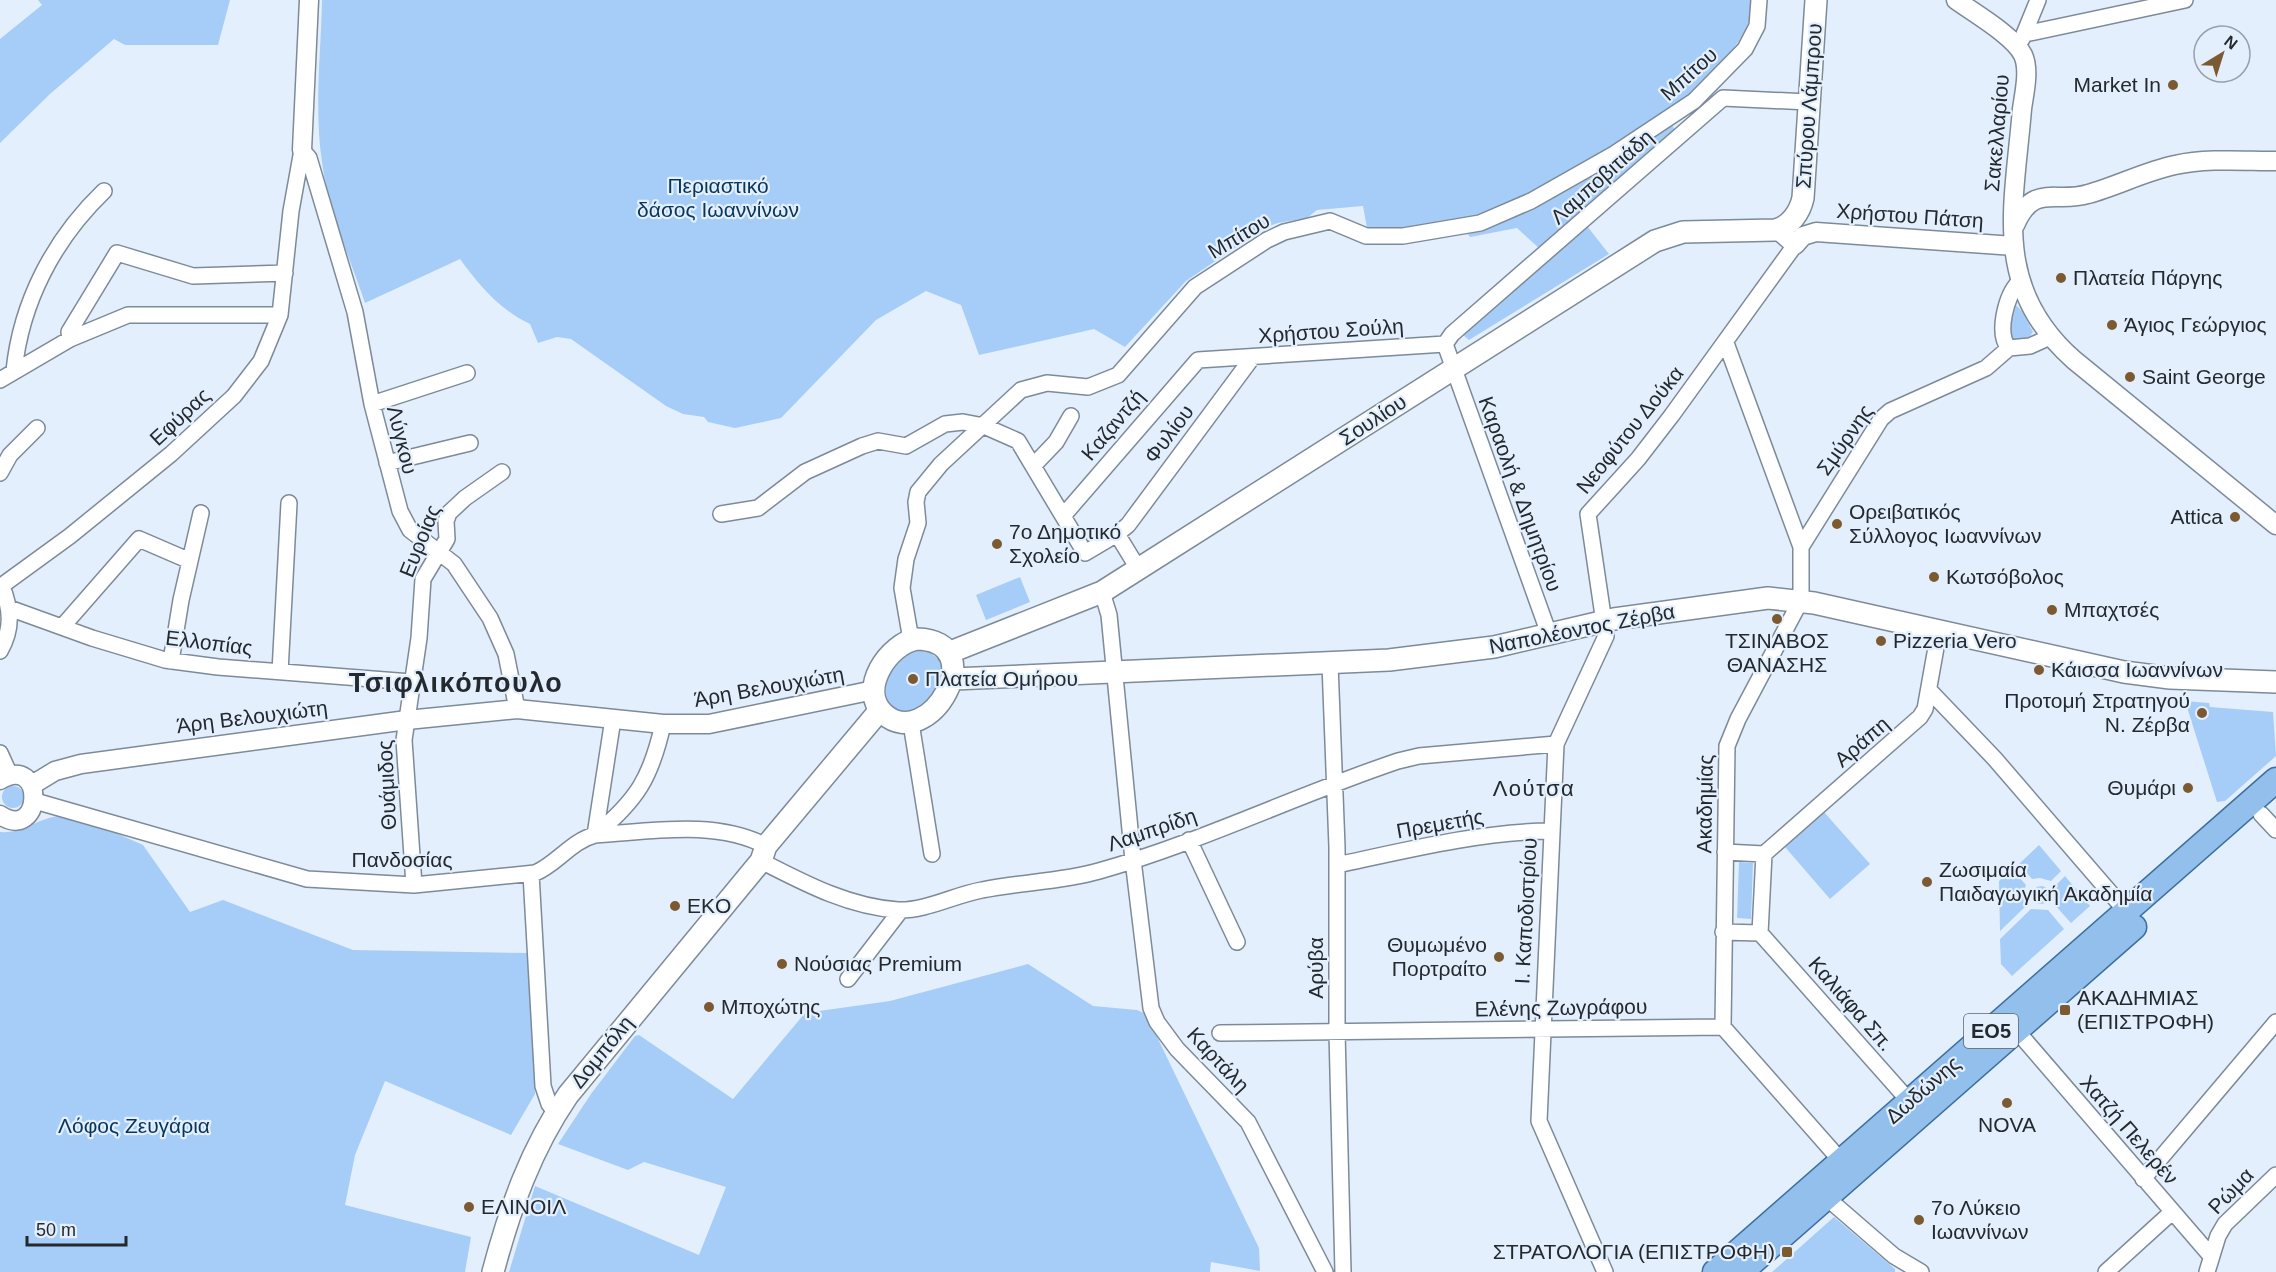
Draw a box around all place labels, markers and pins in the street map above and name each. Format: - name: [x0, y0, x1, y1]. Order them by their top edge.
- place label: Market In: [2073, 73, 2161, 96]
- marker: Market In: [2166, 78, 2180, 92]
- place label: Πλατεία Πάργης: [2073, 266, 2222, 289]
- marker: Πλατεία Πάργης: [2054, 271, 2068, 285]
- place label: Άγιος Γεώργιος: [2124, 313, 2267, 336]
- marker: Άγιος Γεώργιος: [2105, 318, 2119, 332]
- place label: Saint George: [2142, 365, 2266, 388]
- marker: Saint George: [2123, 370, 2137, 384]
- place label: Ορειβατικός Σύλλογος Ιωαννίνων: [1849, 500, 2041, 547]
- place label: Attica: [2170, 505, 2223, 528]
- marker: Attica: [2228, 510, 2242, 524]
- marker: Ορειβατικός Σύλλογος Ιωαννίνων: [1830, 517, 1844, 531]
- place label: 7ο Δημοτικό Σχολείο: [1009, 520, 1121, 567]
- marker: 7ο Δημοτικό Σχολείο: [990, 537, 1004, 551]
- place label: Κωτσόβολος: [1946, 565, 2064, 588]
- marker: Κωτσόβολος: [1927, 570, 1941, 584]
- place label: Μπαχτσές: [2064, 598, 2159, 621]
- marker: Μπαχτσές: [2045, 603, 2059, 617]
- marker: ΤΣΙΝΑΒΟΣ ΘΑΝΑΣΗΣ: [1770, 612, 1784, 626]
- place label: ΤΣΙΝΑΒΟΣ ΘΑΝΑΣΗΣ: [1725, 629, 1829, 676]
- place label: Pizzeria Vero: [1893, 629, 2017, 652]
- marker: Pizzeria Vero: [1874, 634, 1888, 648]
- place label: Κάισσα Ιωαννίνων: [2051, 658, 2223, 681]
- marker: Κάισσα Ιωαννίνων: [2032, 663, 2046, 677]
- place label: Πλατεία Ομήρου: [925, 667, 1078, 690]
- marker: Πλατεία Ομήρου: [906, 672, 920, 686]
- place label: Προτομή Στρατηγού Ν. Ζέρβα: [2004, 689, 2190, 736]
- marker: Προτομή Στρατηγού Ν. Ζέρβα: [2195, 706, 2209, 720]
- place label: Θυμάρι: [2107, 776, 2176, 799]
- marker: Θυμάρι: [2181, 781, 2195, 795]
- place label: Ζωσιμαία Παιδαγωγική Ακαδημία: [1939, 858, 2152, 905]
- marker: Ζωσιμαία Παιδαγωγική Ακαδημία: [1920, 875, 1934, 889]
- place label: EKO: [687, 894, 731, 917]
- marker: EKO: [668, 899, 682, 913]
- place label: Θυμωμένο Πορτραίτο: [1387, 933, 1487, 980]
- marker: Θυμωμένο Πορτραίτο: [1492, 950, 1506, 964]
- place label: Νούσιας Premium: [794, 952, 962, 975]
- marker: Νούσιας Premium: [775, 957, 789, 971]
- place label: ΑΚΑΔΗΜΙΑΣ (ΕΠΙΣΤΡΟΦΗ): [2077, 986, 2214, 1033]
- place label: Μποχώτης: [721, 995, 820, 1018]
- marker: Μποχώτης: [702, 1000, 716, 1014]
- marker: ΑΚΑΔΗΜΙΑΣ (ΕΠΙΣΤΡΟΦΗ): [2058, 1003, 2072, 1017]
- marker: NOVA: [2000, 1096, 2014, 1110]
- place label: NOVA: [1978, 1113, 2036, 1136]
- place label: ΕΛΙΝΟΙΛ: [481, 1195, 566, 1218]
- place label: 7ο Λύκειο Ιωαννίνων: [1931, 1196, 2028, 1243]
- marker: ΕΛΙΝΟΙΛ: [462, 1200, 476, 1214]
- marker: 7ο Λύκειο Ιωαννίνων: [1912, 1213, 1926, 1227]
- place label: ΣΤΡΑΤΟΛΟΓΙΑ (ΕΠΙΣΤΡΟΦΗ): [1493, 1240, 1775, 1263]
- marker: ΣΤΡΑΤΟΛΟΓΙΑ (ΕΠΙΣΤΡΟΦΗ): [1780, 1245, 1794, 1259]

